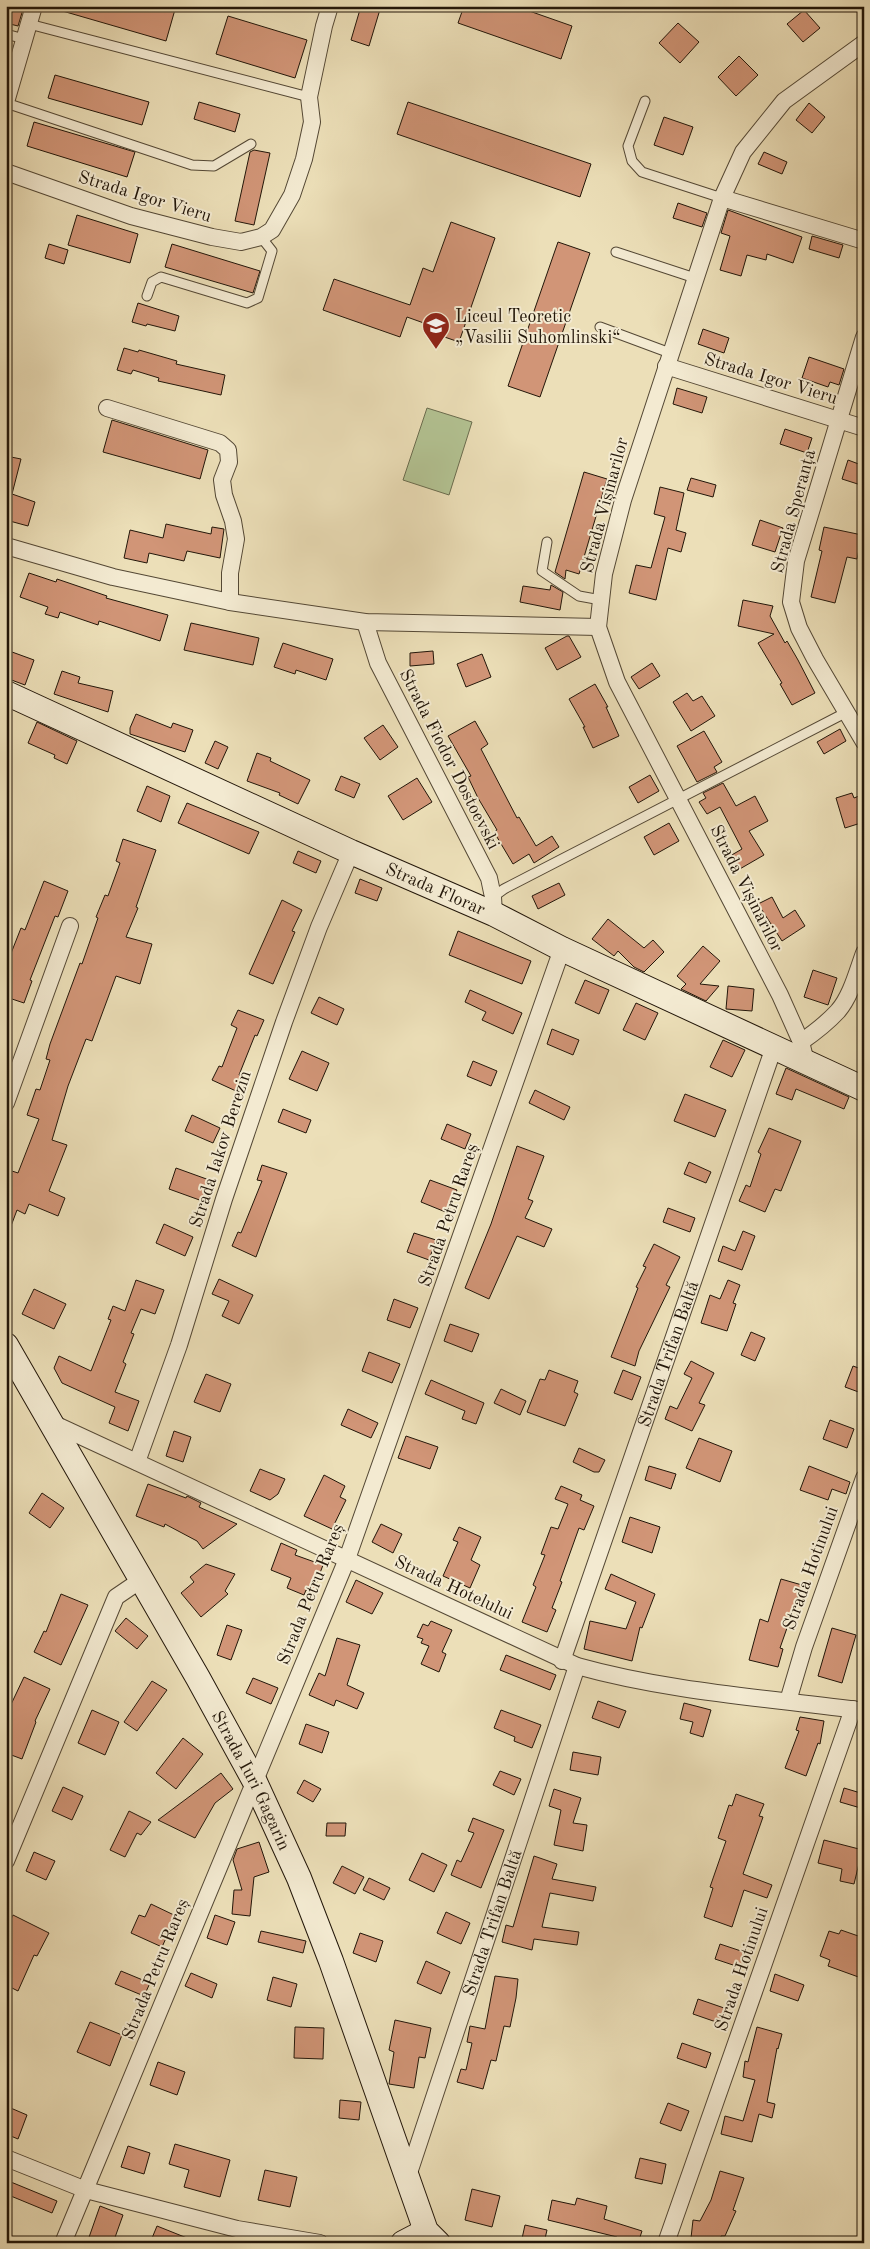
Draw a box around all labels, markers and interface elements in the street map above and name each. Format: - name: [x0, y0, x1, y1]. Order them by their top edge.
- street label: Strada Igor Vieru: [76, 168, 214, 226]
- place label: Liceul Teoretic „Vasilii Suhomlinski“: [455, 308, 621, 347]
- school or university icon: Liceul Teoretic „Vasilii Suhomlinski“: [421, 311, 451, 350]
- street label: Strada Igor Vieru: [702, 350, 840, 408]
- street label: Strada Vișinarilor: [578, 435, 633, 575]
- street label: Strada Speranța: [769, 447, 820, 575]
- street label: Strada Fiodor Dostoevski: [396, 666, 503, 853]
- street label: Strada Vișinarilor: [705, 822, 786, 956]
- street label: Strada Florar: [383, 860, 488, 919]
- street label: Strada Iakov Berezin: [187, 1068, 255, 1230]
- street label: Strada Petru Rareș: [416, 1141, 483, 1290]
- street label: Strada Trifan Baltă: [635, 1279, 703, 1430]
- street label: Strada Hotinului: [780, 1504, 842, 1633]
- street label: Strada Petru Rareș: [274, 1521, 348, 1668]
- street label: Strada Hotelului: [392, 1553, 516, 1623]
- street label: Strada Iuri Gagarin: [208, 1708, 293, 1854]
- street label: Strada Trifan Baltă: [460, 1847, 526, 1999]
- street label: Strada Petru Rareș: [119, 1896, 193, 2043]
- street label: Strada Hotinului: [712, 1905, 772, 2034]

